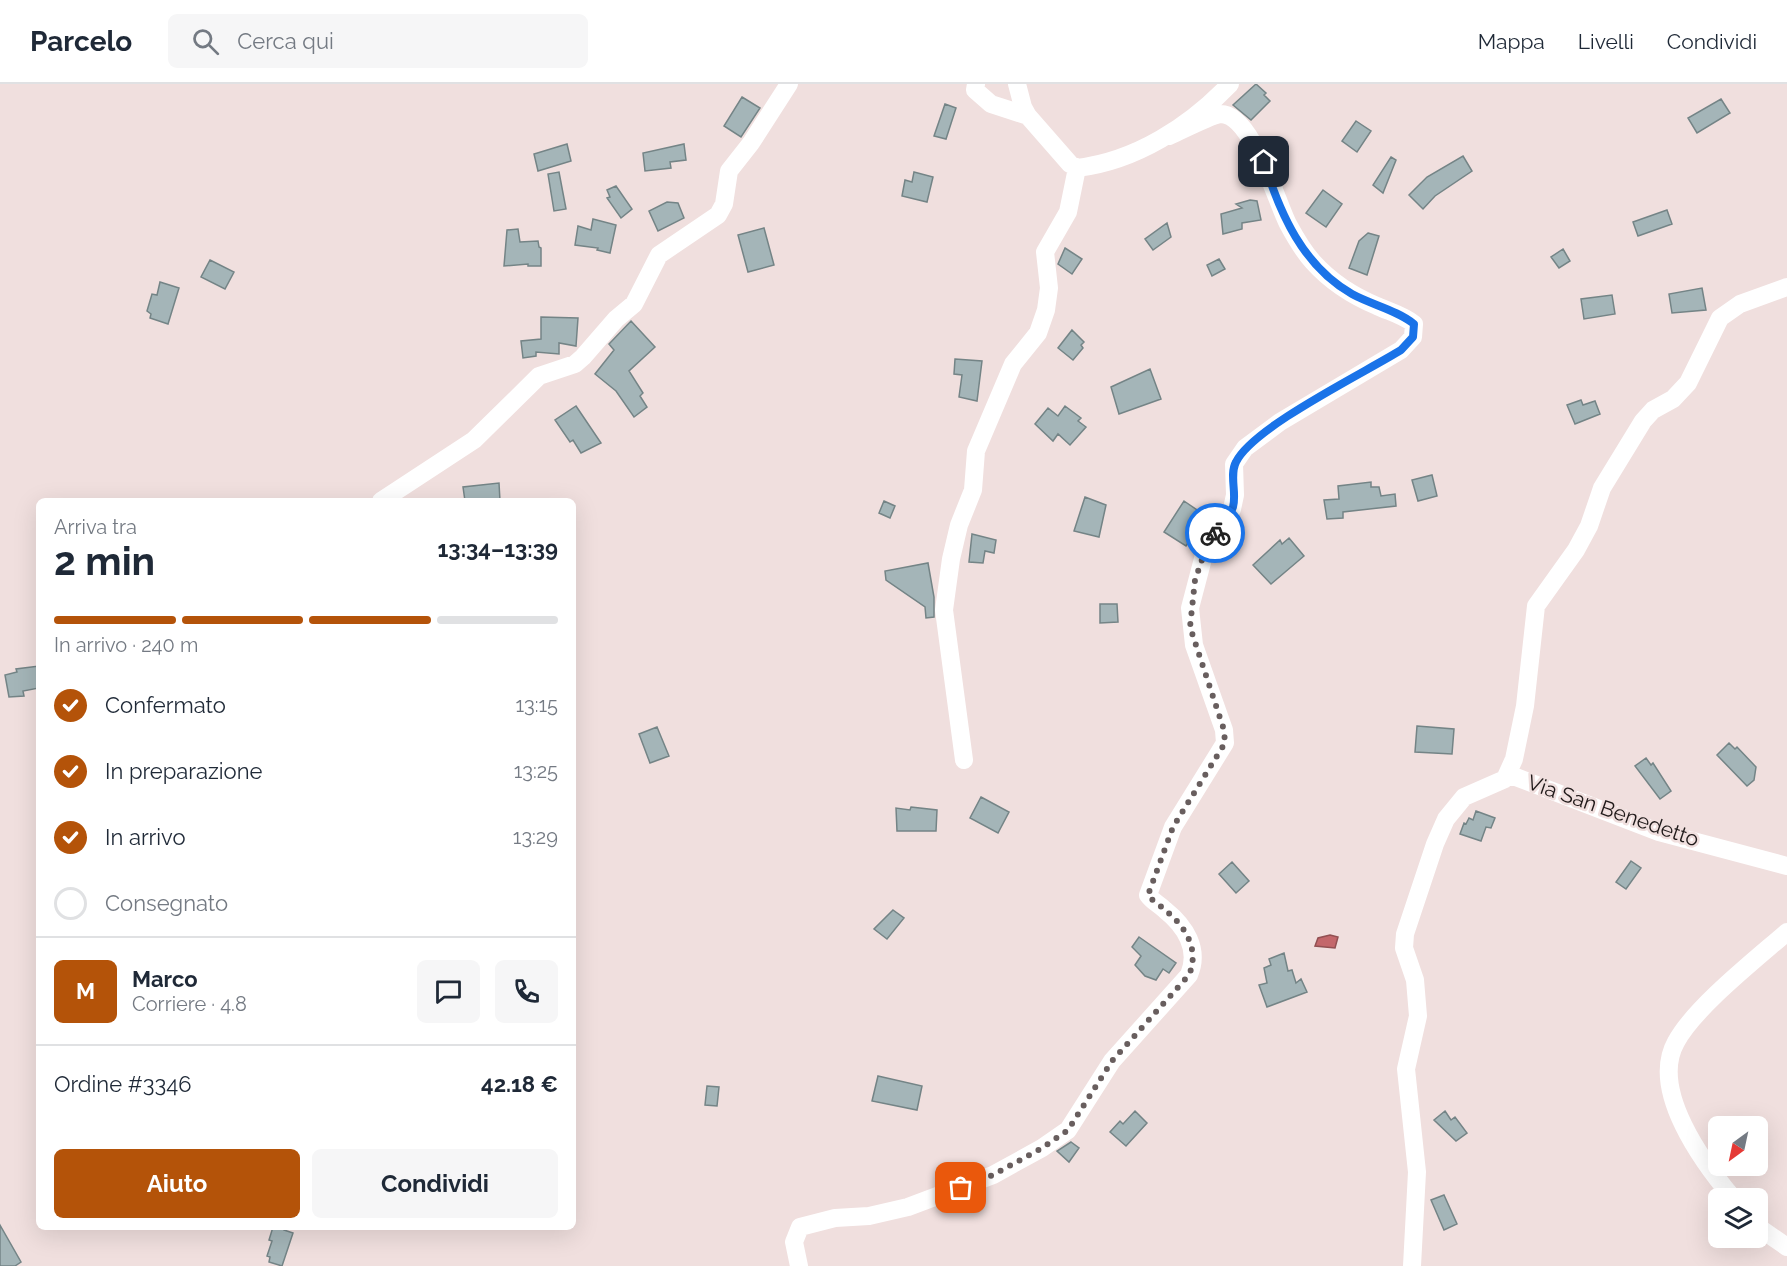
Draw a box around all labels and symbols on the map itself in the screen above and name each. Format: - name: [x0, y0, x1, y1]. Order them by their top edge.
- pin: [1238, 136, 1289, 187]
- courier: [1185, 503, 1245, 563]
- street label: Via San Benedetto: [1524, 769, 1702, 852]
- north arrow: [1708, 1116, 1768, 1176]
- pin: [935, 1162, 986, 1213]

